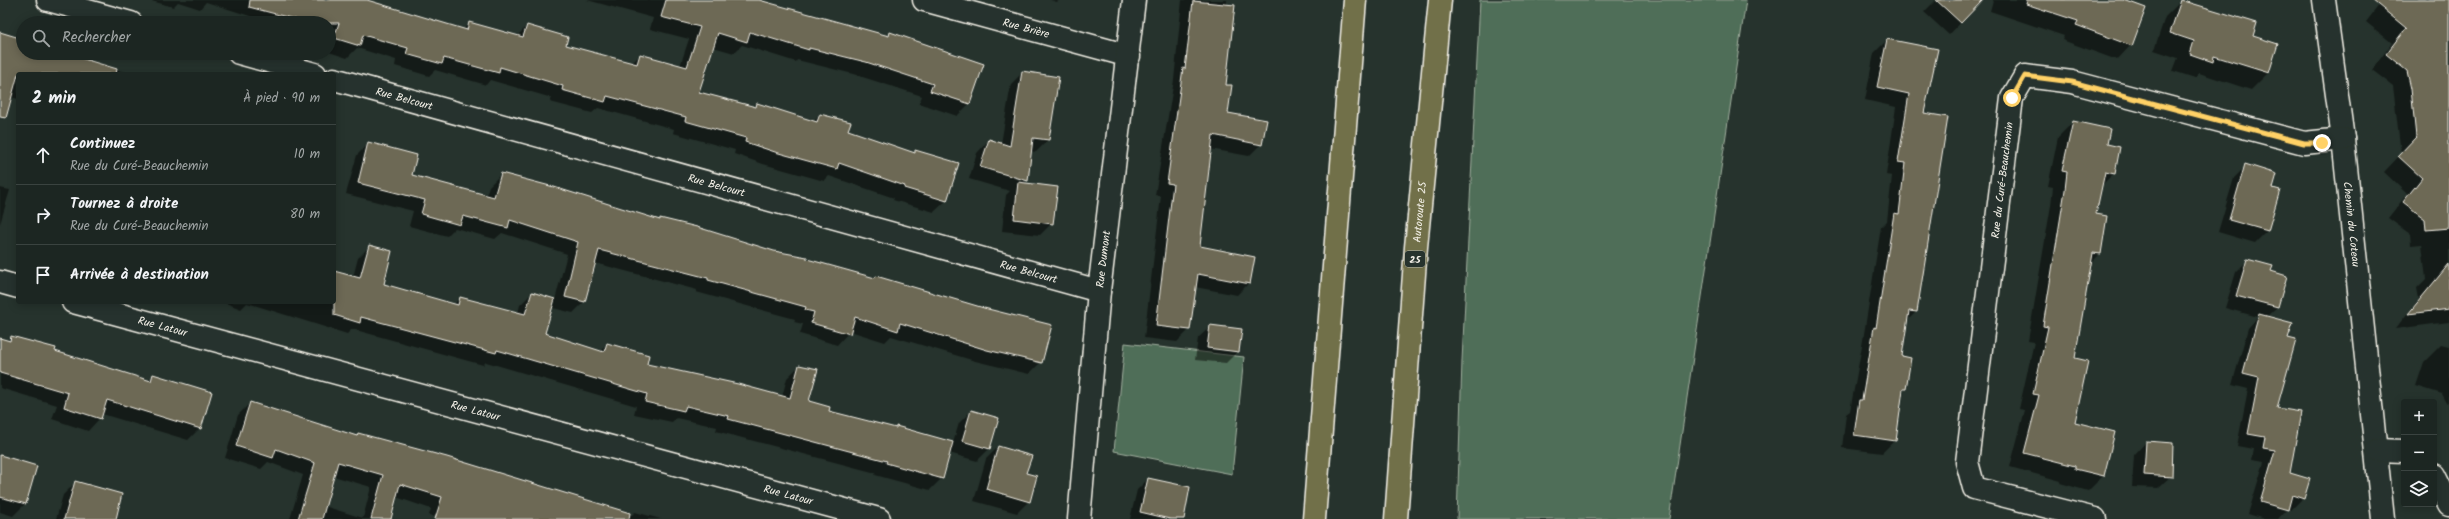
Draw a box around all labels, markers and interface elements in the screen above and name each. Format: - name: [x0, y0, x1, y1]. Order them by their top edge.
- street label: Rue Brière: [1001, 14, 1051, 44]
- search box: [16, 16, 336, 60]
- text: Rechercher: [62, 26, 130, 50]
- icon: search: [30, 27, 52, 49]
- street label: Rue Belcourt: [373, 83, 436, 116]
- text: 2 min: [32, 85, 76, 112]
- text: À pied · 90 m: [243, 88, 320, 109]
- route start: [2003, 89, 2021, 107]
- street label: Rue du Curé-Beauchemin: [1987, 121, 2019, 239]
- text: Continuez: [70, 132, 135, 156]
- route end: [2313, 134, 2331, 152]
- icon: ahead: [32, 144, 54, 166]
- text: 10 m: [294, 144, 320, 165]
- text: Rue du Curé-Beauchemin: [70, 156, 208, 177]
- street label: Rue Belcourt: [686, 169, 748, 203]
- street label: Autoroute 25: [1408, 180, 1432, 243]
- street label: Chemin du Coteau: [2338, 181, 2364, 269]
- text: Tournez à droite: [70, 192, 178, 216]
- icon: right: [32, 204, 54, 226]
- text: 80 m: [290, 204, 320, 225]
- text: Rue du Curé-Beauchemin: [70, 216, 208, 237]
- street label: Rue Dumont: [1091, 229, 1116, 289]
- road number: 25: [1405, 251, 1425, 267]
- street label: Rue Belcourt: [998, 256, 1060, 289]
- text: Arrivée à destination: [70, 263, 209, 287]
- icon: arrive: [32, 264, 54, 286]
- street label: Rue Latour: [136, 312, 191, 343]
- street label: Rue Latour: [449, 396, 503, 427]
- map controls: [2401, 399, 2437, 507]
- button: +: [2401, 399, 2437, 435]
- button: −: [2401, 435, 2437, 471]
- button: layers: [2401, 471, 2437, 507]
- street label: Rue Latour: [762, 480, 816, 511]

